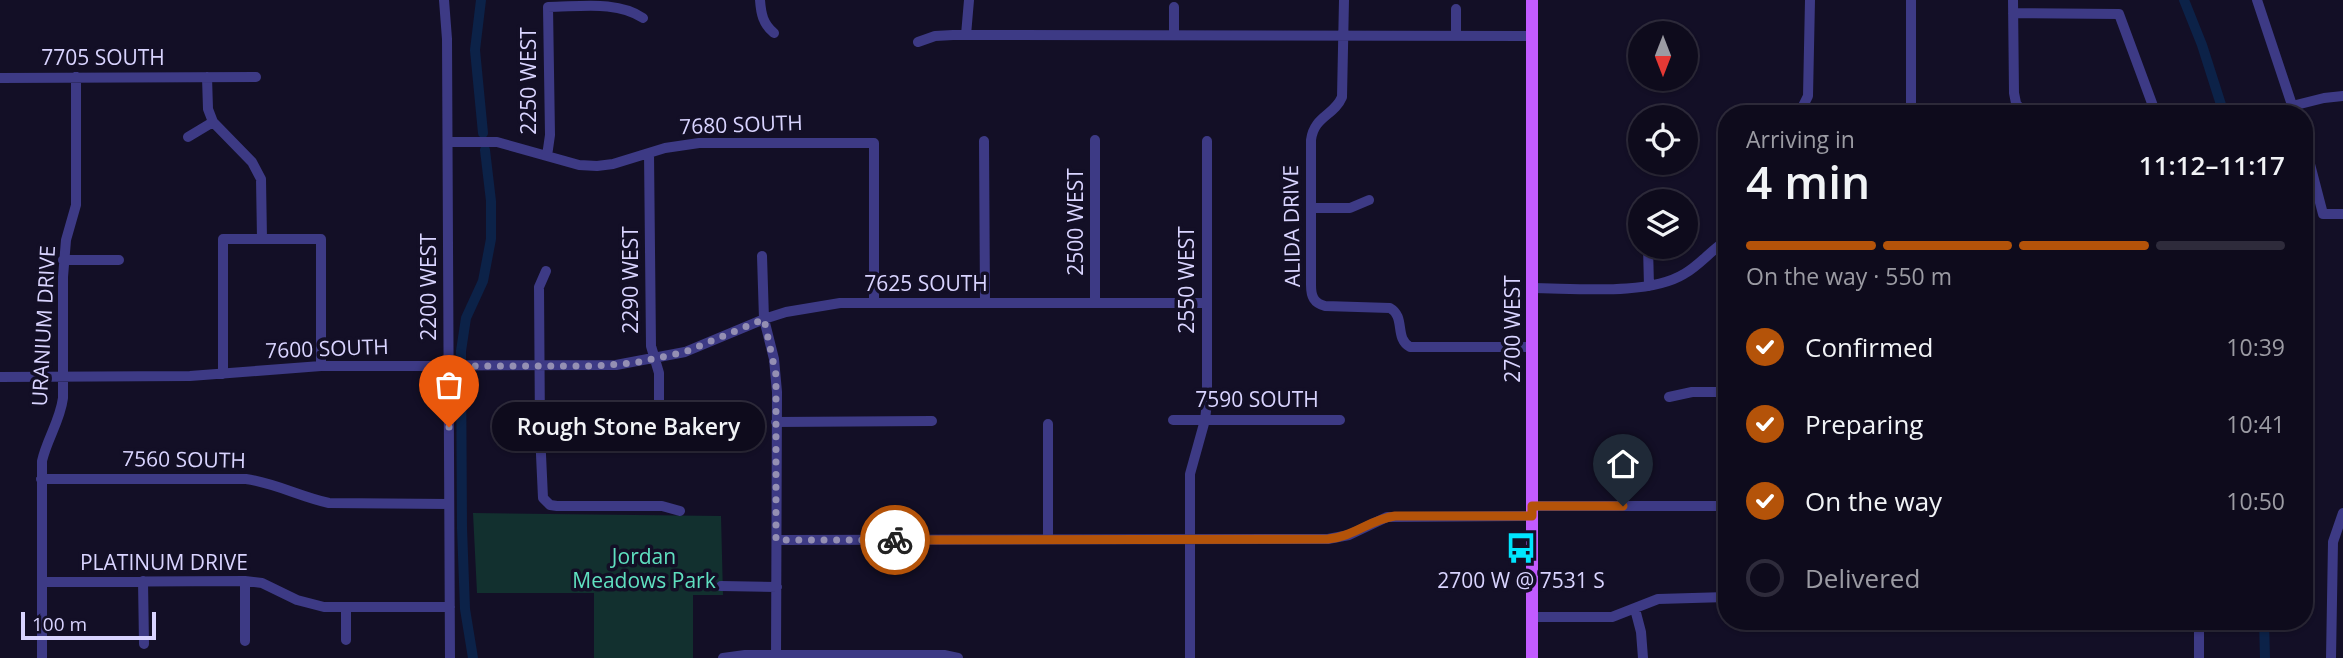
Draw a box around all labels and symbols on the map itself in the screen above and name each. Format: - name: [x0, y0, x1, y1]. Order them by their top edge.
- north arrow: [1628, 21, 1698, 91]
- street label: 2250 WEST: [514, 27, 542, 135]
- street label: 7705 SOUTH: [41, 43, 165, 71]
- street label: 7680 SOUTH: [679, 108, 803, 140]
- street label: ALIDA DRIVE: [1276, 165, 1306, 287]
- street label: 2500 WEST: [1061, 168, 1089, 276]
- street label: 2290 WEST: [616, 226, 644, 334]
- street label: 2550 WEST: [1172, 226, 1200, 334]
- street label: 2200 WEST: [414, 233, 442, 341]
- street label: URANIUM DRIVE: [25, 245, 61, 407]
- street label: 7625 SOUTH: [864, 269, 988, 297]
- street label: 2700 WEST: [1498, 275, 1526, 383]
- street label: 7600 SOUTH: [265, 332, 389, 364]
- pin: [419, 355, 479, 427]
- street label: 7590 SOUTH: [1195, 385, 1319, 413]
- callout: Rough Stone Bakery: [491, 402, 764, 452]
- pin: [1593, 434, 1653, 506]
- street label: 7560 SOUTH: [122, 444, 246, 474]
- courier: [860, 505, 930, 575]
- bus stop icon: 2700 W @ 7531 S: [1504, 531, 1538, 565]
- park label: Jordan Meadows Park: [572, 542, 716, 594]
- street label: PLATINUM DRIVE: [80, 548, 248, 576]
- place label: 2700 W @ 7531 S: [1437, 566, 1605, 594]
- scale bar: [21, 609, 156, 641]

